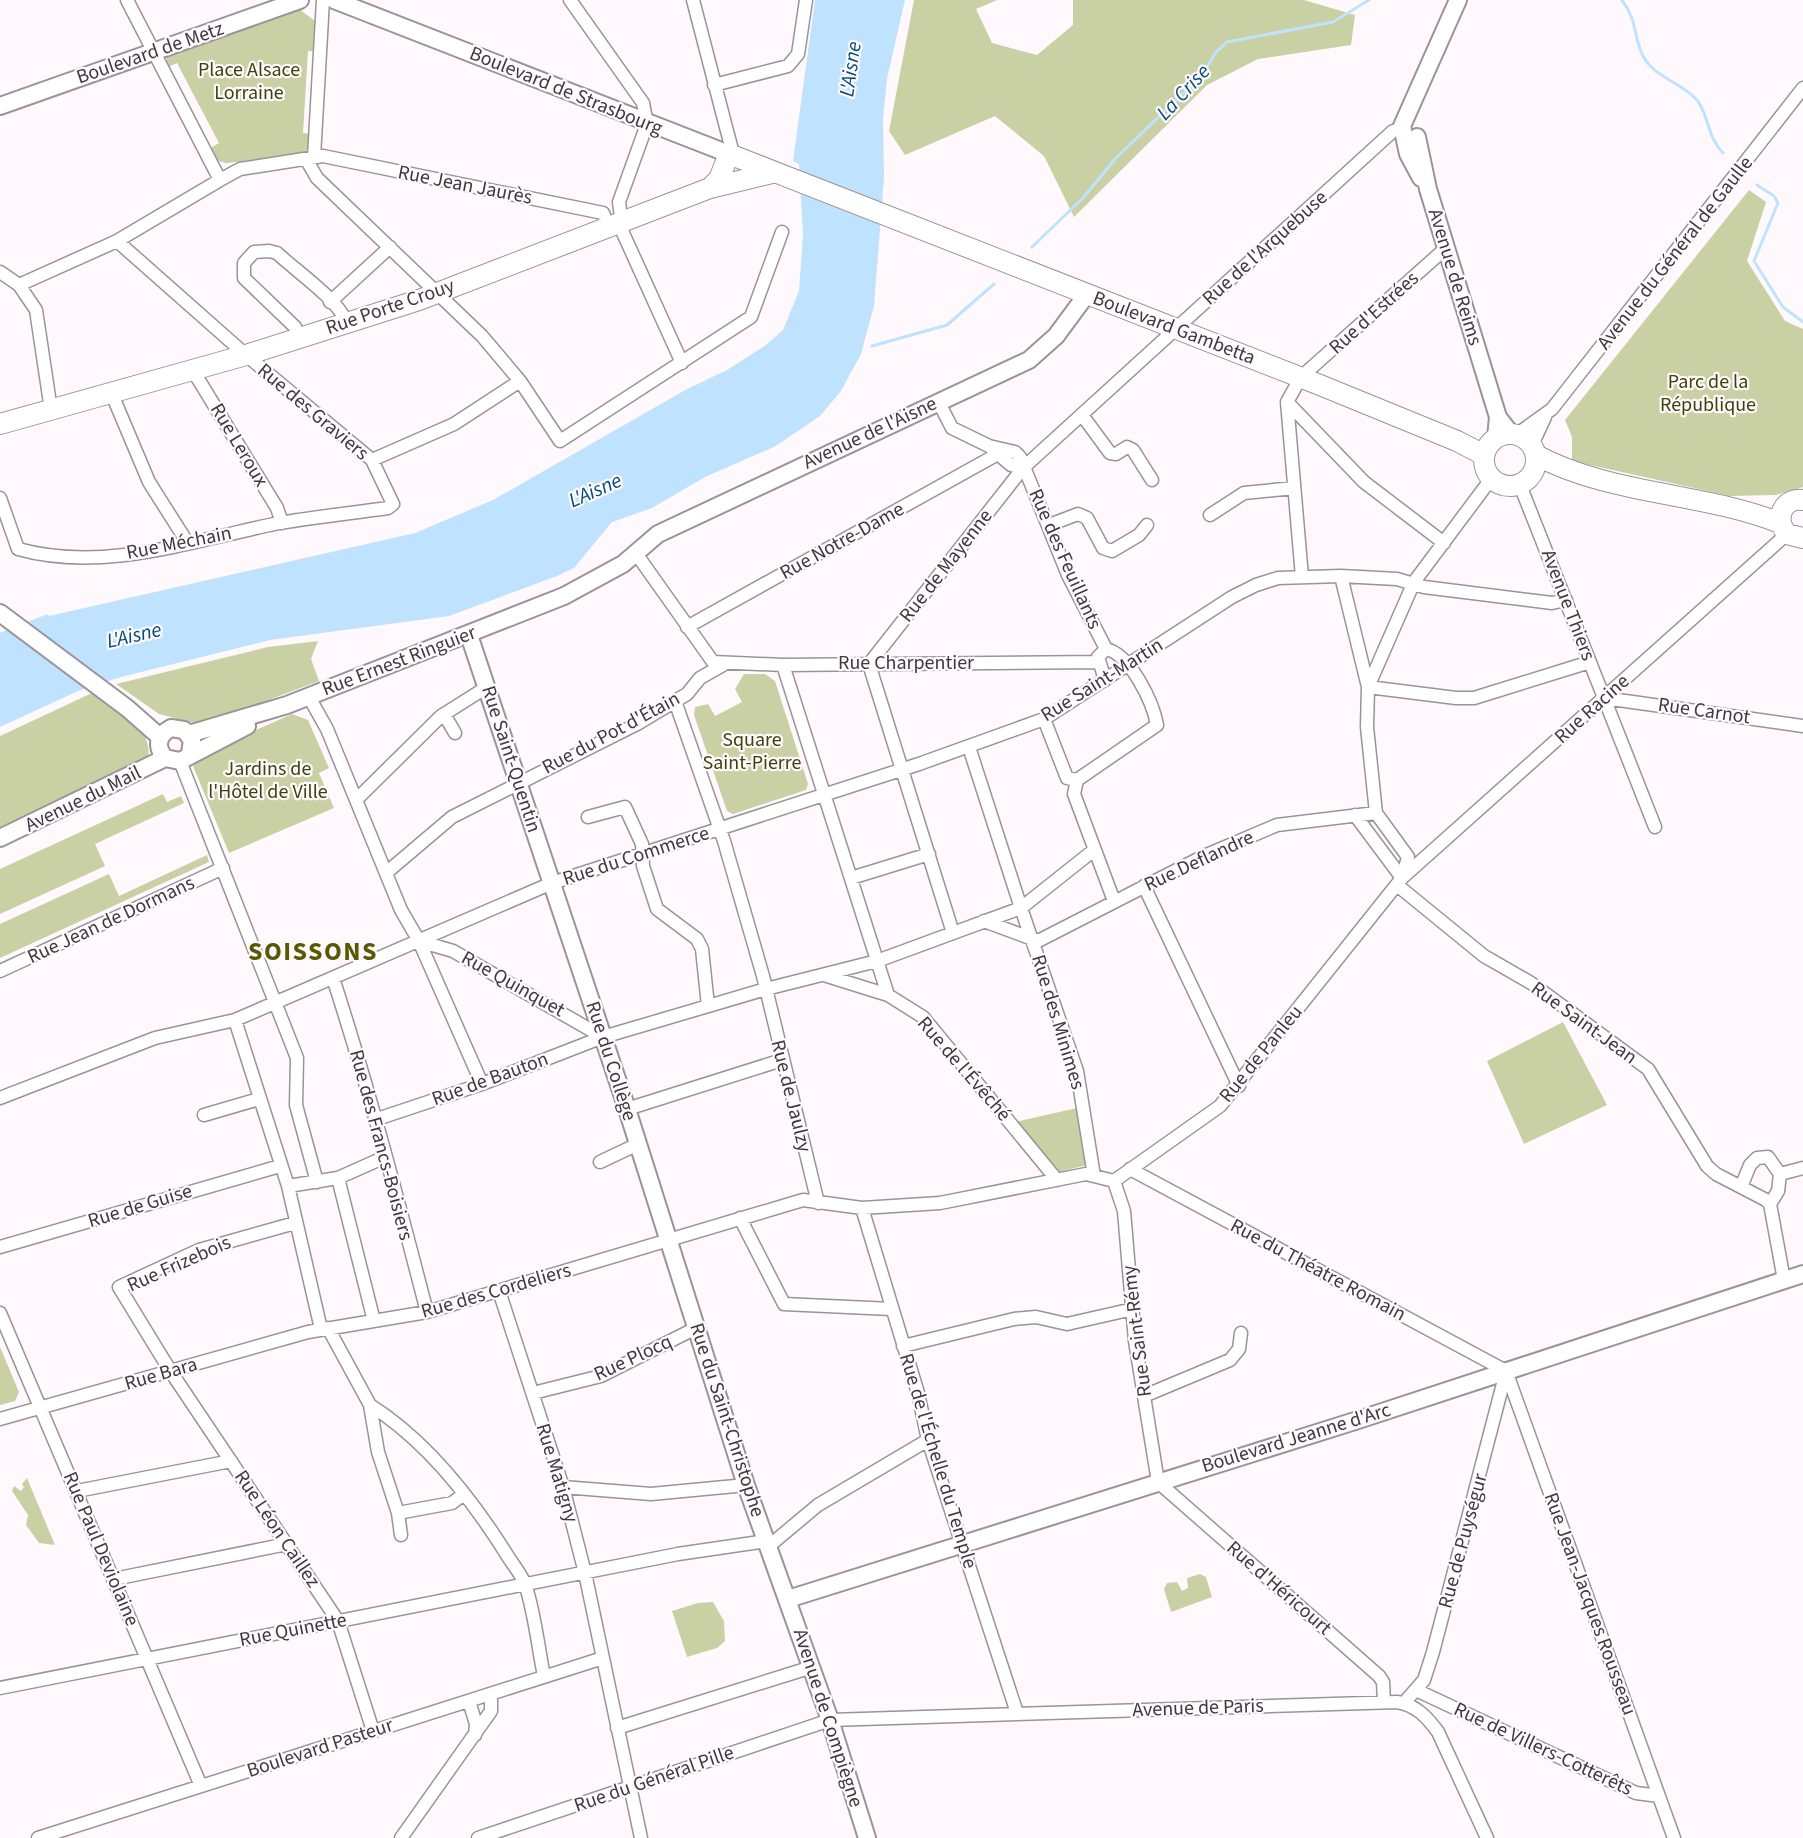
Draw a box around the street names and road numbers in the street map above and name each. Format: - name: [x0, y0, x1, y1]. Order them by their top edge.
- street label: Boulevard de Metz: [73, 15, 227, 91]
- street label: Boulevard de Strasbourg: [465, 39, 667, 143]
- street label: Avenue du Général de Gaulle: [1590, 150, 1760, 356]
- street label: Rue Jean Jaurès: [396, 158, 534, 212]
- street label: Rue de l'Arquebuse: [1196, 184, 1334, 312]
- street label: Avenue de Reims: [1421, 205, 1489, 349]
- street label: Rue d'Estrées: [1323, 265, 1425, 361]
- street label: Rue Porte Crouy: [322, 272, 459, 342]
- street label: Boulevard Gambetta: [1089, 284, 1259, 372]
- street label: Rue des Graviers: [251, 357, 375, 467]
- street label: Avenue de l'Aisne: [799, 390, 942, 476]
- street label: Rue Leroux: [203, 398, 275, 492]
- street label: Rue des Feuillants: [1021, 484, 1109, 634]
- street label: Rue Notre-Dame: [775, 495, 909, 587]
- street label: Rue de Mayenne: [893, 503, 999, 629]
- street label: Rue Méchain: [124, 519, 234, 567]
- street label: Avenue Thiers: [1534, 545, 1602, 665]
- street label: Rue Ernest Ringuier: [318, 619, 480, 703]
- street label: Rue Saint-Martin: [1035, 631, 1169, 729]
- street label: Rue Charpentier: [838, 649, 974, 677]
- street label: Rue Racine: [1548, 668, 1636, 750]
- street label: Rue Saint-Quentin: [474, 682, 548, 836]
- street label: Rue du Pot d'Étain: [537, 685, 685, 781]
- street label: Rue Carnot: [1656, 691, 1752, 731]
- street label: Avenue du Mail: [20, 759, 146, 839]
- street label: Rue du Commerce: [559, 819, 713, 893]
- street label: Rue Deflandre: [1140, 823, 1258, 899]
- street label: Rue Jean de Dormans: [23, 869, 199, 971]
- street label: Rue Quinquet: [456, 944, 570, 1024]
- street label: Rue des Minimes: [1024, 951, 1092, 1093]
- street label: Rue Saint-Jean: [1525, 975, 1643, 1071]
- street label: Rue du Collège: [579, 998, 644, 1124]
- street label: Rue de Panleu: [1213, 999, 1309, 1109]
- street label: Rue de l'Évêché: [911, 1010, 1017, 1128]
- street label: Rue de Jaulzy: [764, 1037, 819, 1156]
- street label: Rue de Bauton: [428, 1045, 552, 1113]
- street label: Rue des Francs-Boisiers: [342, 1046, 420, 1244]
- street label: Rue de Guise: [84, 1177, 196, 1235]
- street label: Rue du Théatre Romain: [1225, 1212, 1411, 1328]
- street label: Rue Frizebois: [123, 1229, 235, 1299]
- street label: Rue des Cordeliers: [418, 1256, 574, 1326]
- street label: Rue Saint-Rémy: [1115, 1263, 1159, 1398]
- street label: Rue du Saint-Christophe: [682, 1319, 772, 1521]
- street label: Rue Plocq: [589, 1328, 677, 1388]
- street label: Rue Bara: [121, 1350, 201, 1398]
- street label: Rue de l'Échelle du Temple: [892, 1350, 984, 1572]
- street label: Boulevard Jeanne d'Arc: [1198, 1396, 1394, 1480]
- street label: Rue Matigny: [529, 1420, 586, 1527]
- street label: Rue Léon Caillez: [227, 1465, 327, 1593]
- street label: Rue Paul Deviolaine: [56, 1468, 146, 1631]
- street label: Rue de Puységur: [1432, 1470, 1494, 1612]
- street label: Rue Jean-Jacques Rousseau: [1537, 1489, 1643, 1719]
- street label: Rue d'Héricourt: [1220, 1534, 1338, 1642]
- street label: Rue Quinette: [237, 1606, 349, 1654]
- street label: Avenue de Compiègne: [786, 1625, 870, 1811]
- street label: Avenue de Paris: [1132, 1692, 1264, 1724]
- street label: Rue de Villers-Cotterêts: [1449, 1695, 1637, 1803]
- street label: Boulevard Pasteur: [243, 1711, 397, 1785]
- street label: Rue du Général Pille: [570, 1739, 738, 1819]

